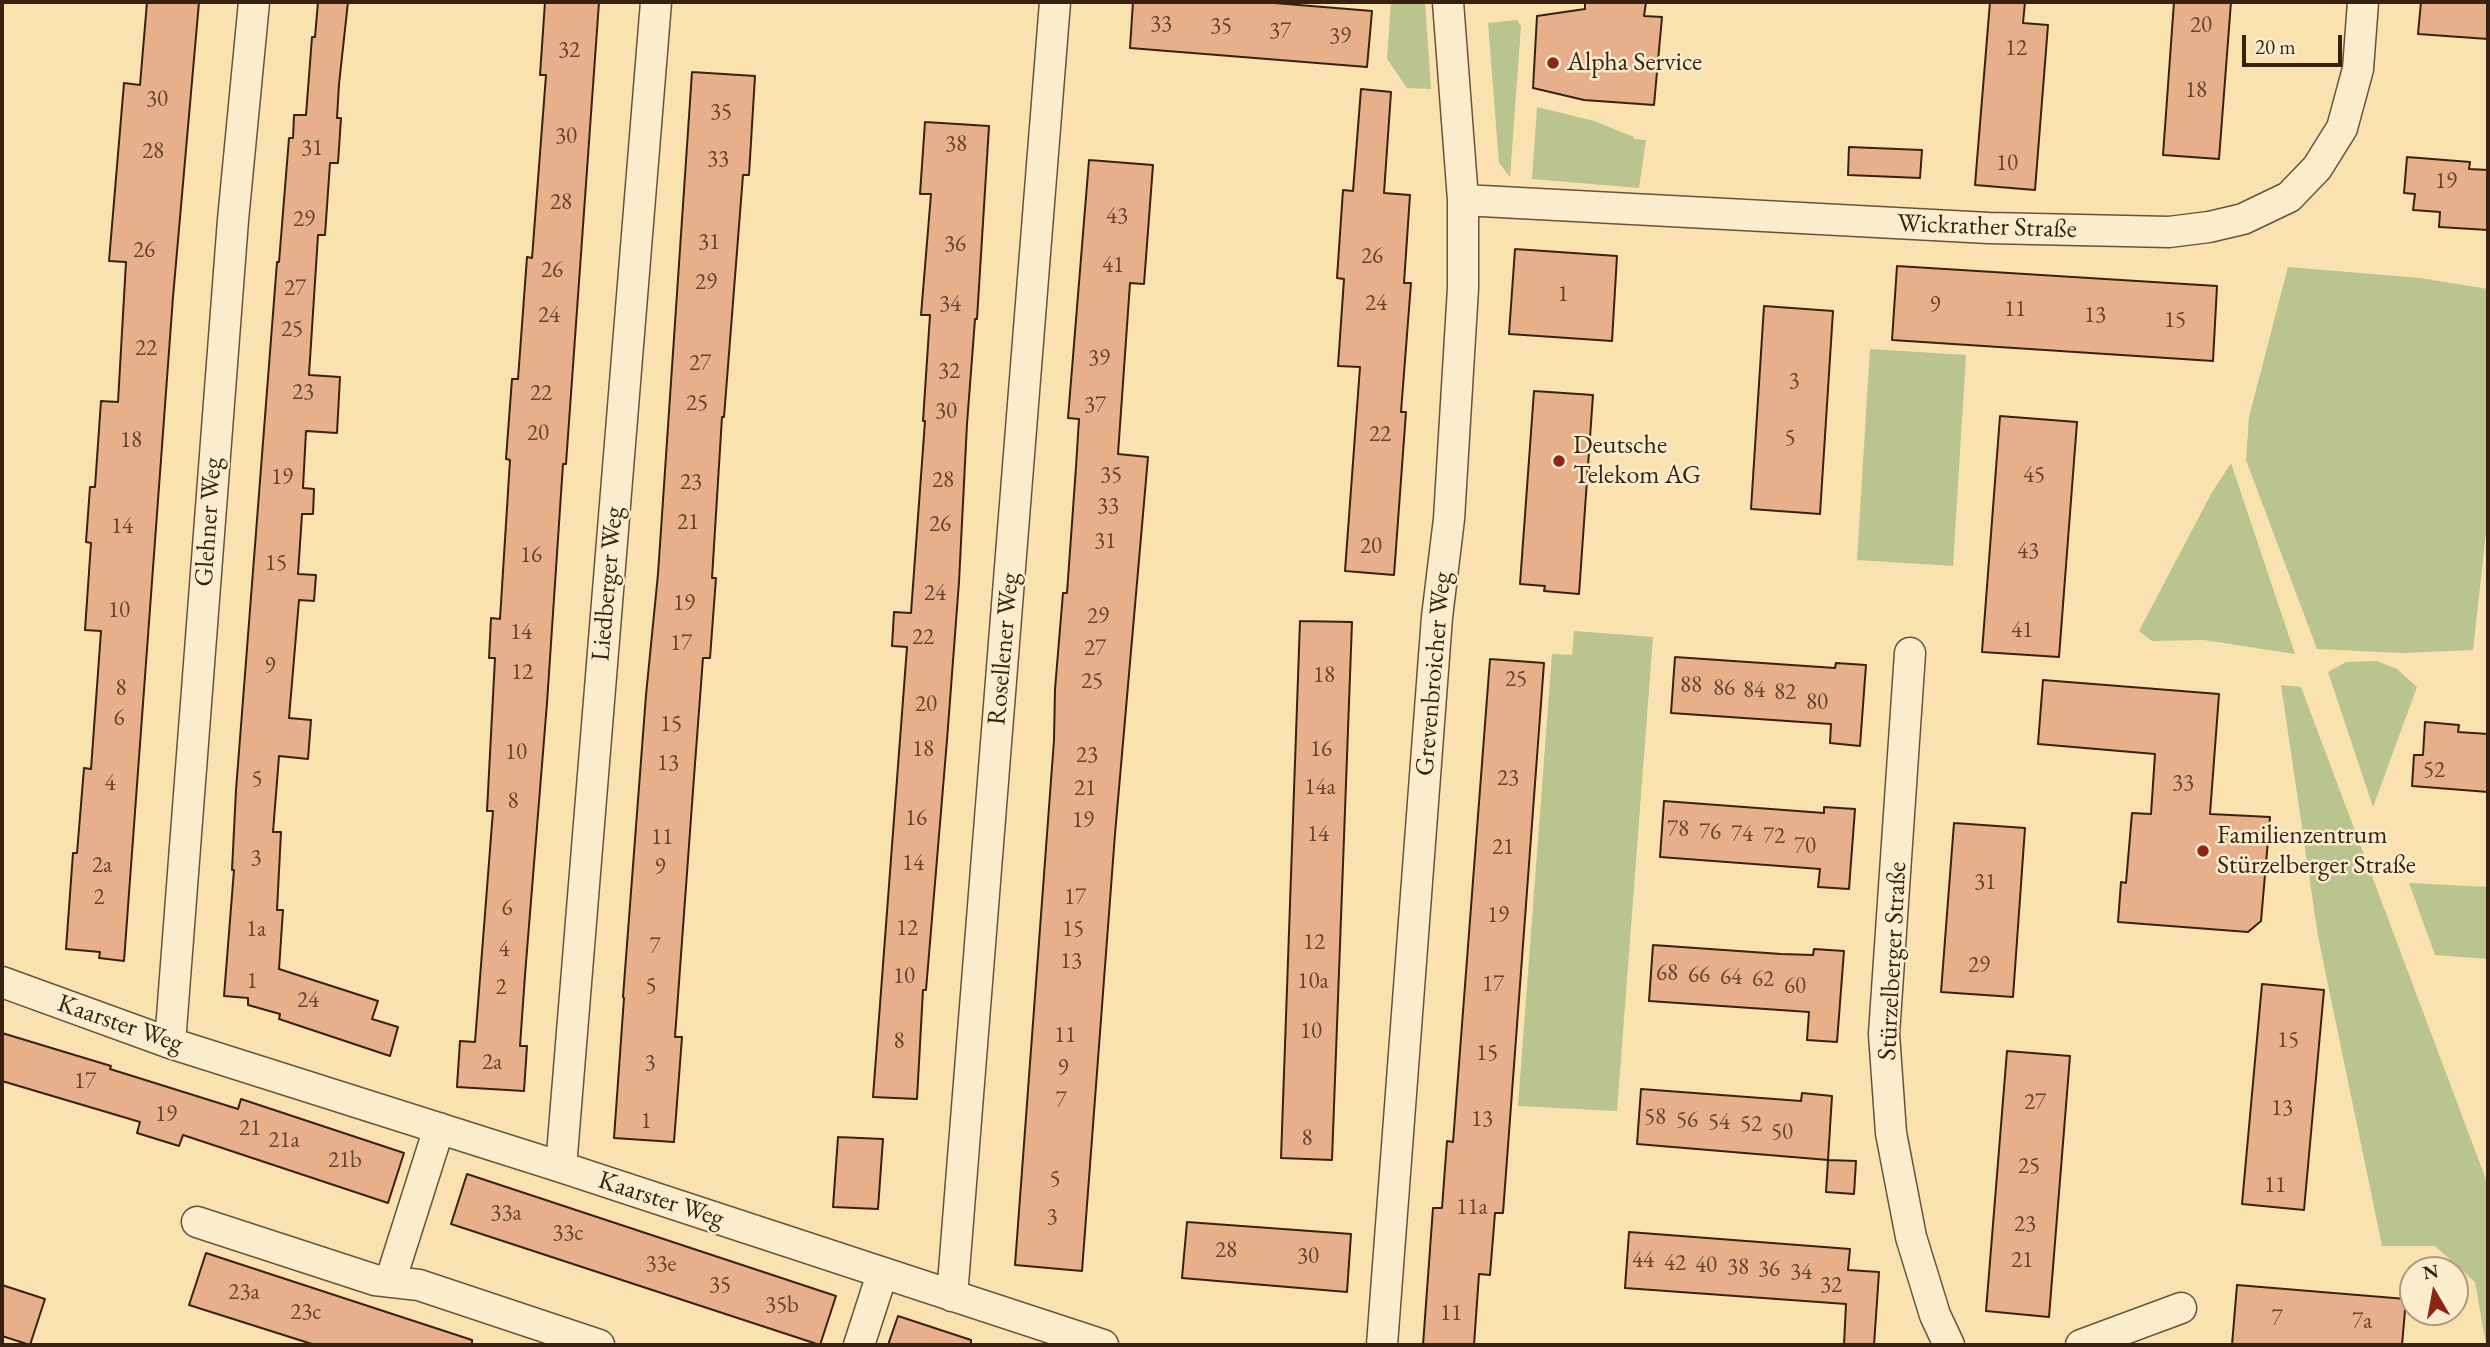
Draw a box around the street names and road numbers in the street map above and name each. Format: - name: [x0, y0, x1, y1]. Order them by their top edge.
- street label: Wickrather Straße: [1897, 208, 2077, 246]
- street label: Glehner Weg: [189, 456, 229, 588]
- street label: Liedberger Weg: [586, 506, 630, 662]
- street label: Rosellener Weg: [982, 571, 1026, 727]
- street label: Grevenbroicher Weg: [1410, 571, 1458, 777]
- street label: Stürzelberger Straße: [1872, 861, 1914, 1061]
- street label: Kaarster Weg: [53, 988, 187, 1060]
- street label: Kaarster Weg: [594, 1165, 728, 1235]

